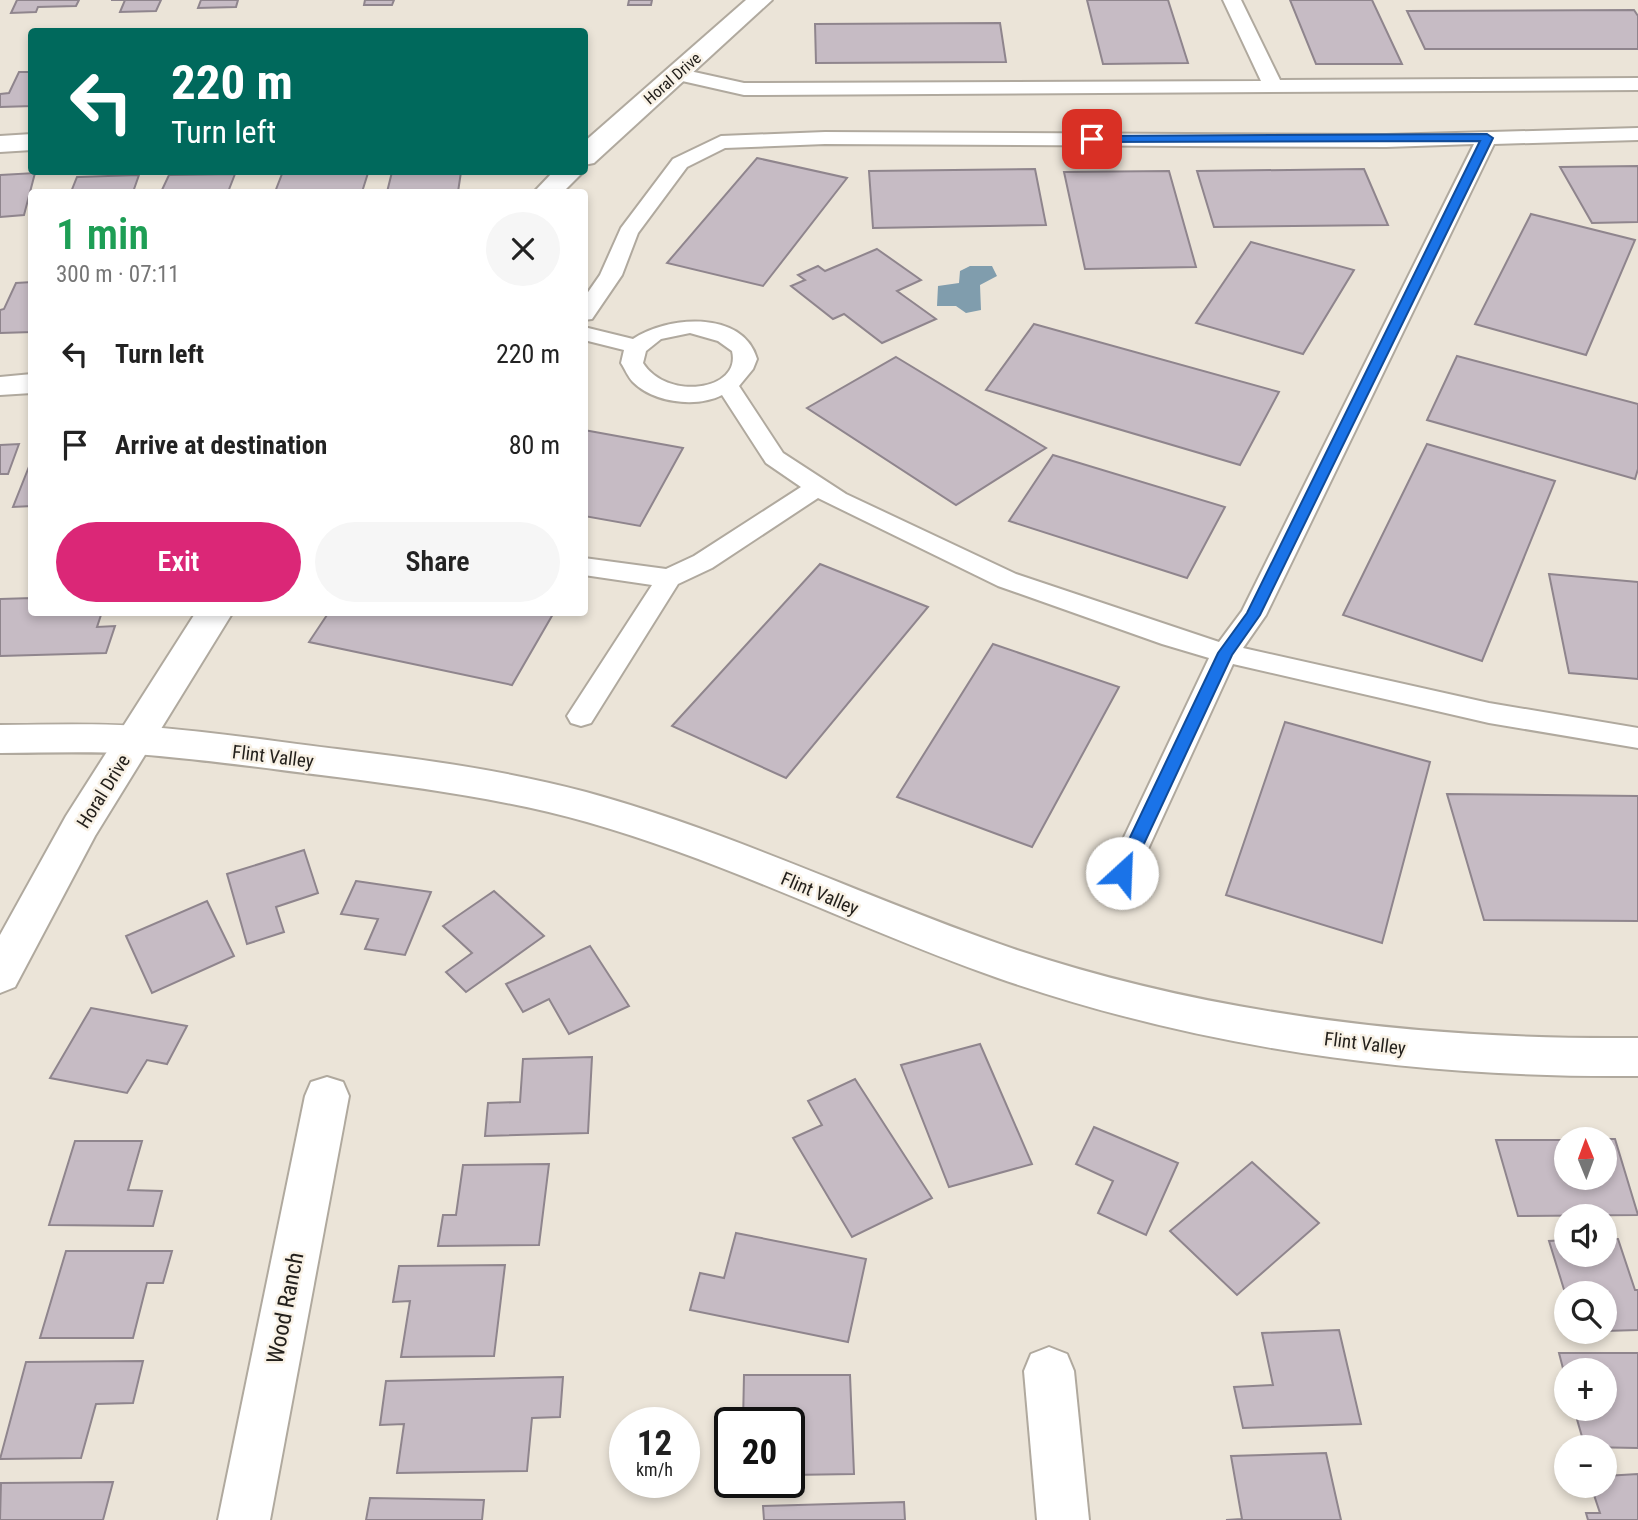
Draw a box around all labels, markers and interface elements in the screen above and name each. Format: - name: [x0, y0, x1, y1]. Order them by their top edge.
- street label: Horal Drive: [640, 48, 705, 108]
- text: 220 m: [171, 54, 293, 111]
- icon: left: [56, 56, 147, 147]
- pin: [1062, 109, 1122, 169]
- text: Turn left: [171, 113, 276, 151]
- icon: arrive: [1073, 120, 1111, 158]
- text: 1 min: [56, 210, 149, 259]
- button: close: [486, 212, 560, 286]
- text: 300 m · 07:11: [56, 261, 180, 288]
- icon: left: [56, 335, 94, 373]
- text: Turn left: [115, 339, 204, 369]
- text: 220 m: [496, 339, 560, 369]
- icon: arrive: [56, 426, 94, 464]
- text: Arrive at destination: [115, 430, 327, 460]
- text: 80 m: [509, 430, 560, 460]
- button: Exit: [56, 522, 301, 602]
- button: Share: [315, 522, 560, 602]
- street label: Flint Valley: [231, 740, 315, 773]
- street label: Horal Drive: [72, 750, 135, 832]
- position arrow: [1085, 836, 1159, 910]
- street label: Flint Valley: [778, 867, 862, 920]
- street label: Flint Valley: [1323, 1027, 1407, 1060]
- north arrow: [1554, 1127, 1617, 1190]
- map controls: [1554, 1127, 1617, 1498]
- button: sound: [1554, 1204, 1617, 1267]
- street label: Wood Ranch: [261, 1250, 310, 1366]
- button: search: [1554, 1281, 1617, 1344]
- button: +: [1554, 1358, 1617, 1421]
- speed limit sign: 20: [714, 1407, 805, 1498]
- text: 12: [637, 1423, 672, 1464]
- button: −: [1554, 1435, 1617, 1498]
- text: km/h: [636, 1459, 673, 1480]

